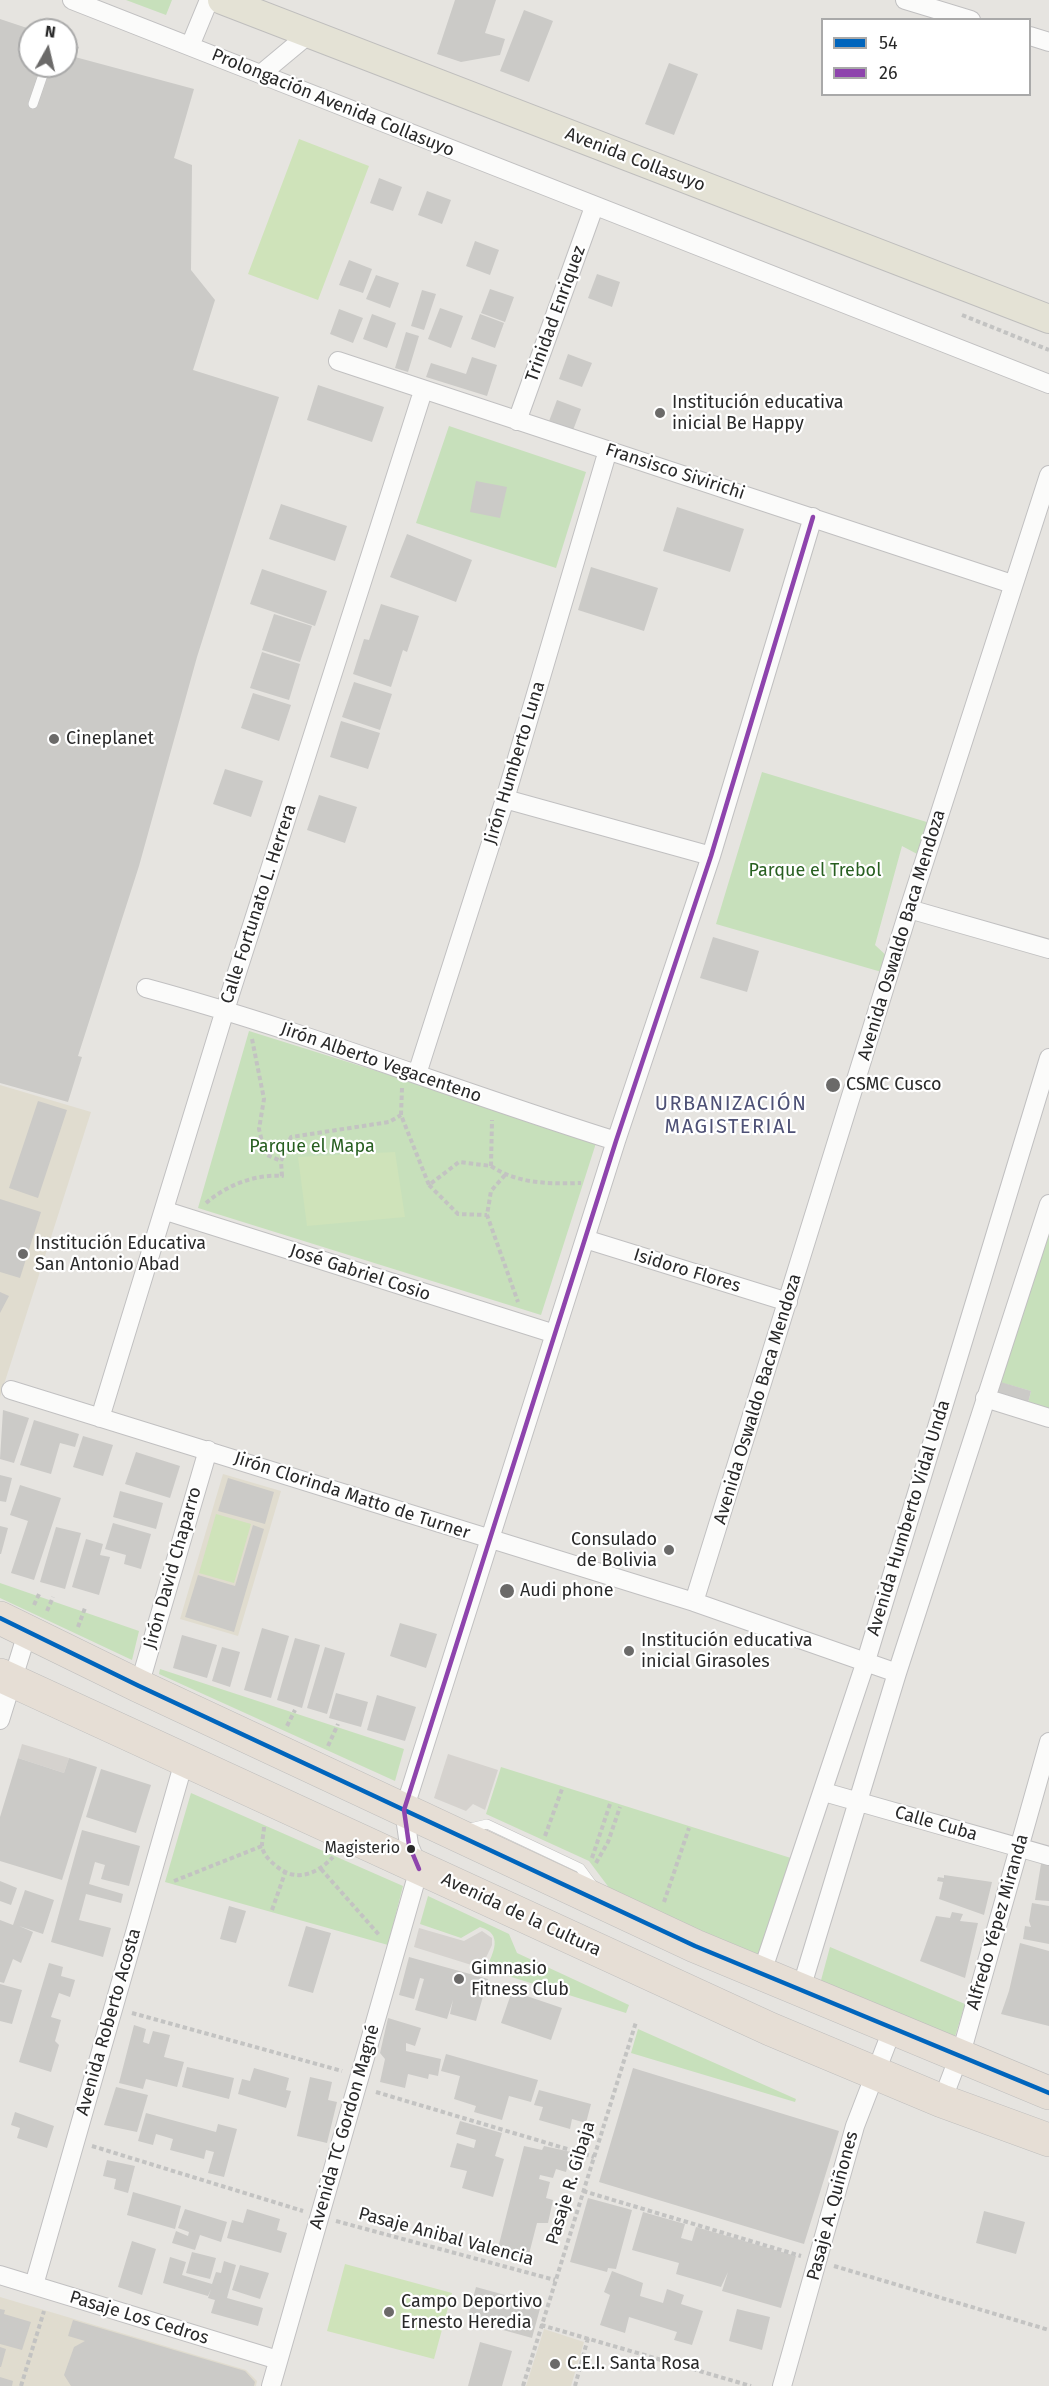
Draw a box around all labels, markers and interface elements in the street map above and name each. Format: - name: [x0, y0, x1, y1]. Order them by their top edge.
- north arrow: [18, 18, 78, 78]
- legend: [821, 18, 1031, 96]
- text: N: [44, 22, 57, 42]
- text: 54: [879, 32, 898, 54]
- street label: Prolongación Avenida Collasuyo: [208, 44, 458, 162]
- text: 26: [879, 62, 898, 84]
- street label: Avenida Collasuyo: [562, 123, 708, 197]
- street label: Trinidad Enriquez: [521, 243, 591, 385]
- place label: Institución educativa inicial Be Happy: [672, 392, 844, 434]
- marker: Institución educativa inicial Be Happy: [653, 406, 667, 420]
- street label: Fransisco Sivirichi: [603, 439, 747, 505]
- street label: Jirón Humberto Luna: [480, 679, 550, 847]
- place label: Cineplanet: [66, 728, 154, 750]
- marker: Cineplanet: [47, 732, 61, 746]
- street label: Calle Fortunato L. Herrera: [217, 802, 301, 1006]
- street label: Avenida Oswaldo Baca Mendoza: [854, 807, 950, 1063]
- park label: Parque el Trebol: [749, 860, 881, 882]
- street label: Jirón Alberto Vegacenteno: [278, 1018, 484, 1108]
- place label: CSMC Cusco: [846, 1074, 942, 1096]
- marker: CSMC Cusco: [824, 1076, 842, 1094]
- district label: URBANIZACIÓN MAGISTERIAL: [655, 1092, 807, 1139]
- park label: Parque el Mapa: [249, 1136, 375, 1158]
- place label: Institución Educativa San Antonio Abad: [35, 1233, 206, 1276]
- street label: José Gabriel Cosio: [287, 1240, 433, 1306]
- street label: Isidoro Flores: [631, 1244, 743, 1298]
- marker: Institución Educativa San Antonio Abad: [16, 1247, 30, 1261]
- street label: Avenida Oswaldo Baca Mendoza: [710, 1271, 806, 1527]
- street label: Avenida Humberto Vidal Unda: [863, 1397, 955, 1639]
- street label: Jirón Clorinda Matto de Turner: [231, 1448, 473, 1544]
- street label: Jirón David Chaparro: [140, 1484, 206, 1652]
- place label: Consulado de Bolivia: [571, 1529, 657, 1572]
- marker: Consulado de Bolivia: [662, 1543, 676, 1557]
- place label: Audi phone: [520, 1580, 614, 1602]
- marker: Audi phone: [498, 1582, 516, 1600]
- place label: Institución educativa inicial Girasoles: [641, 1630, 813, 1672]
- marker: Institución educativa inicial Girasoles: [622, 1644, 636, 1658]
- street label: Calle Cuba: [892, 1802, 980, 1846]
- street label: Alfredo Yépez Miranda: [963, 1832, 1033, 2012]
- place label: Magisterio: [324, 1839, 400, 1859]
- marker: Magisterio: [405, 1843, 417, 1855]
- street label: Avenida de la Cultura: [438, 1869, 604, 1961]
- street label: Avenida Roberto Acosta: [72, 1926, 146, 2118]
- place label: Gimnasio Fitness Club: [471, 1958, 569, 2000]
- marker: Gimnasio Fitness Club: [452, 1972, 466, 1986]
- street label: Avenida TC Gordon Magné: [305, 2022, 385, 2232]
- street label: Pasaje R. Gibaja: [542, 2119, 600, 2247]
- street label: Pasaje A. Quiñones: [803, 2129, 863, 2283]
- street label: Pasaje Anibal Valencia: [356, 2203, 536, 2271]
- street label: Pasaje Los Cedros: [67, 2287, 211, 2349]
- place label: Campo Deportivo Ernesto Heredia: [401, 2291, 543, 2334]
- marker: Campo Deportivo Ernesto Heredia: [382, 2305, 396, 2319]
- place label: C.E.I. Santa Rosa: [567, 2353, 700, 2375]
- marker: C.E.I. Santa Rosa: [548, 2357, 562, 2371]

